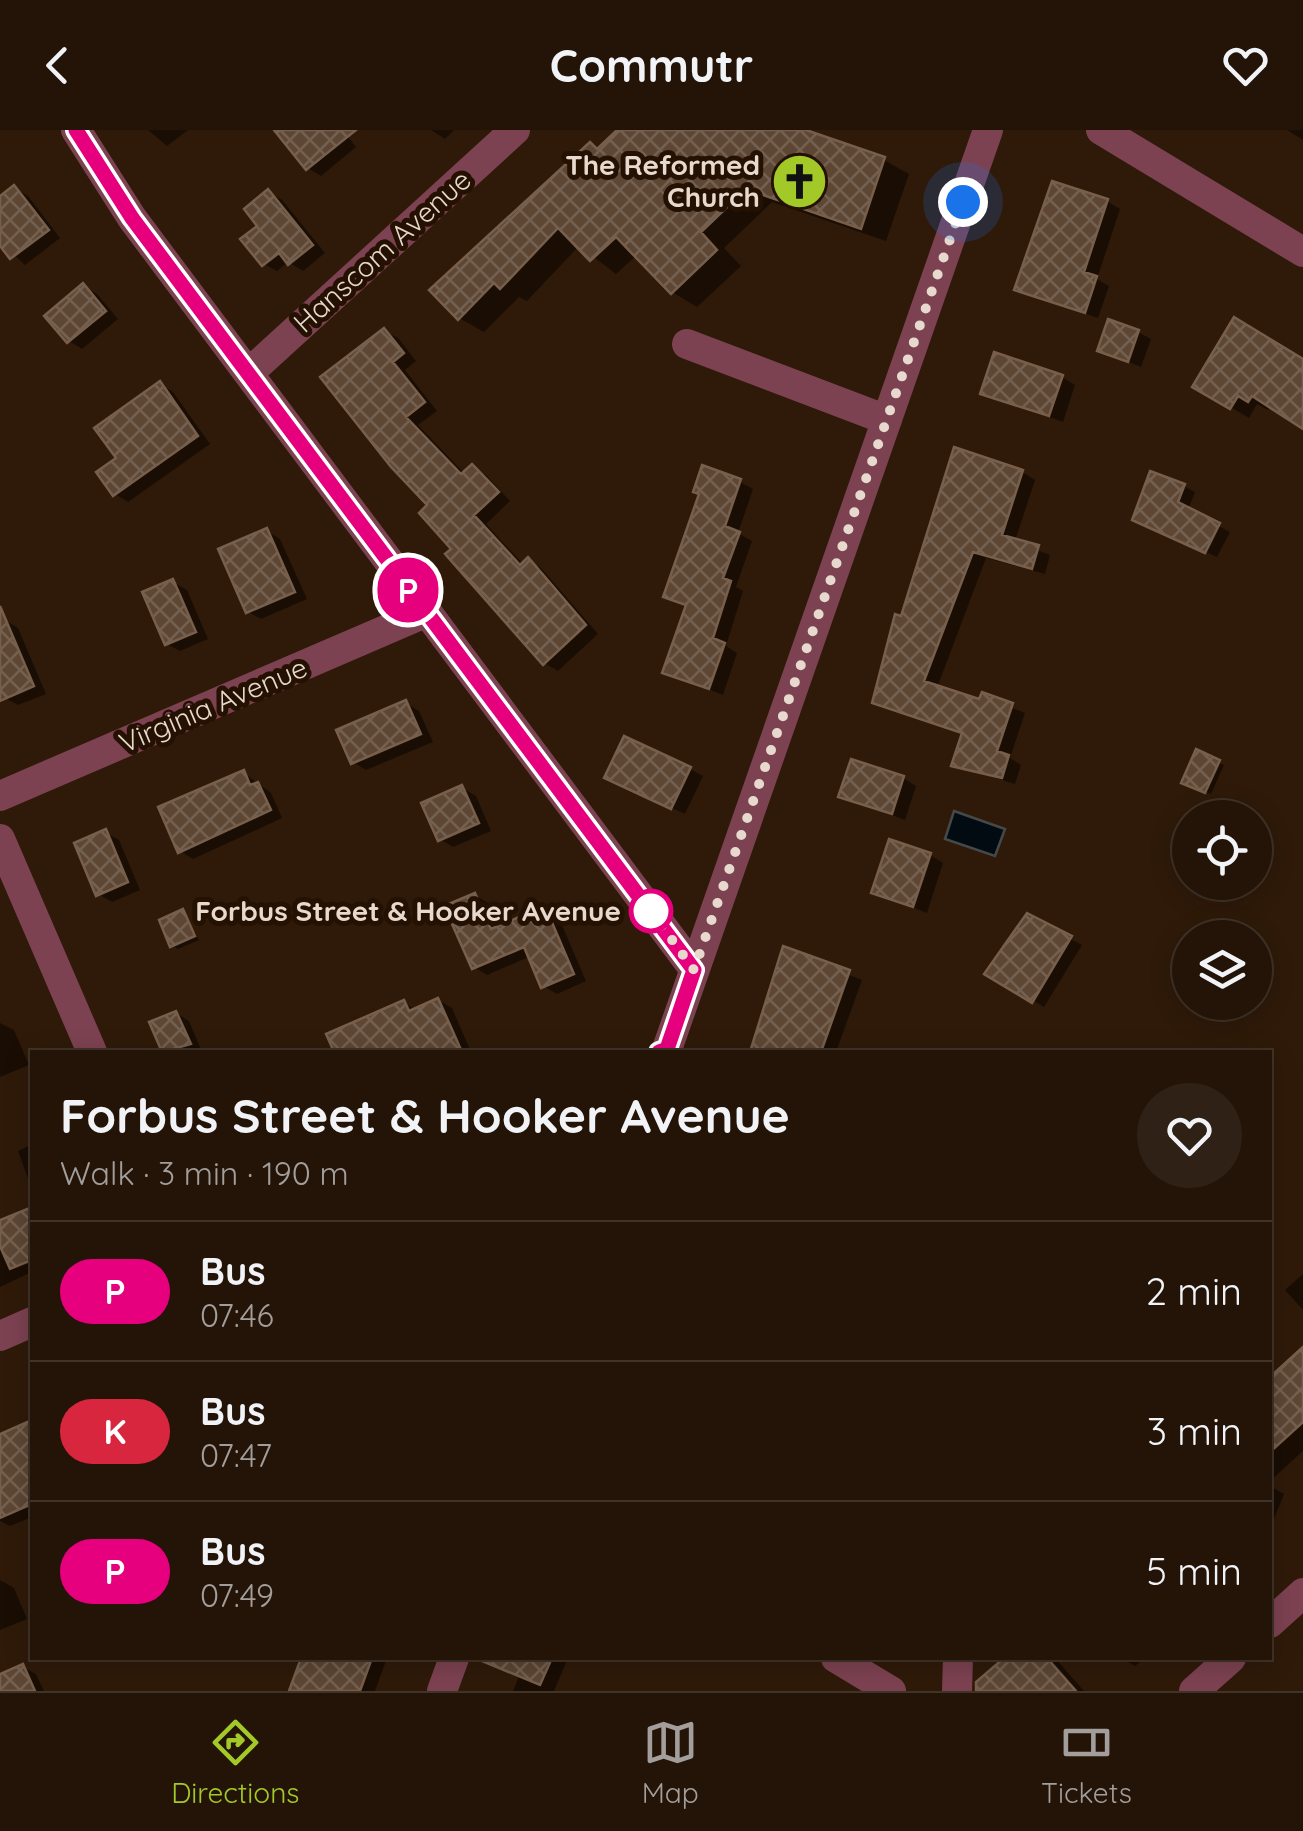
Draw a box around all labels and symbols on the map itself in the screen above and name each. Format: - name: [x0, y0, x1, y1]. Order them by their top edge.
- place label: The Reformed Church: [565, 147, 760, 214]
- church icon: The Reformed Church: [769, 151, 829, 211]
- street label: Hanscom Avenue: [286, 162, 478, 340]
- your location: [938, 177, 988, 227]
- line badge: P: [376, 558, 440, 622]
- street label: Virginia Avenue: [113, 649, 312, 760]
- marker: Forbus Street & Hooker Avenue: [630, 890, 672, 932]
- place label: Forbus Street & Hooker Avenue: [195, 893, 621, 928]

